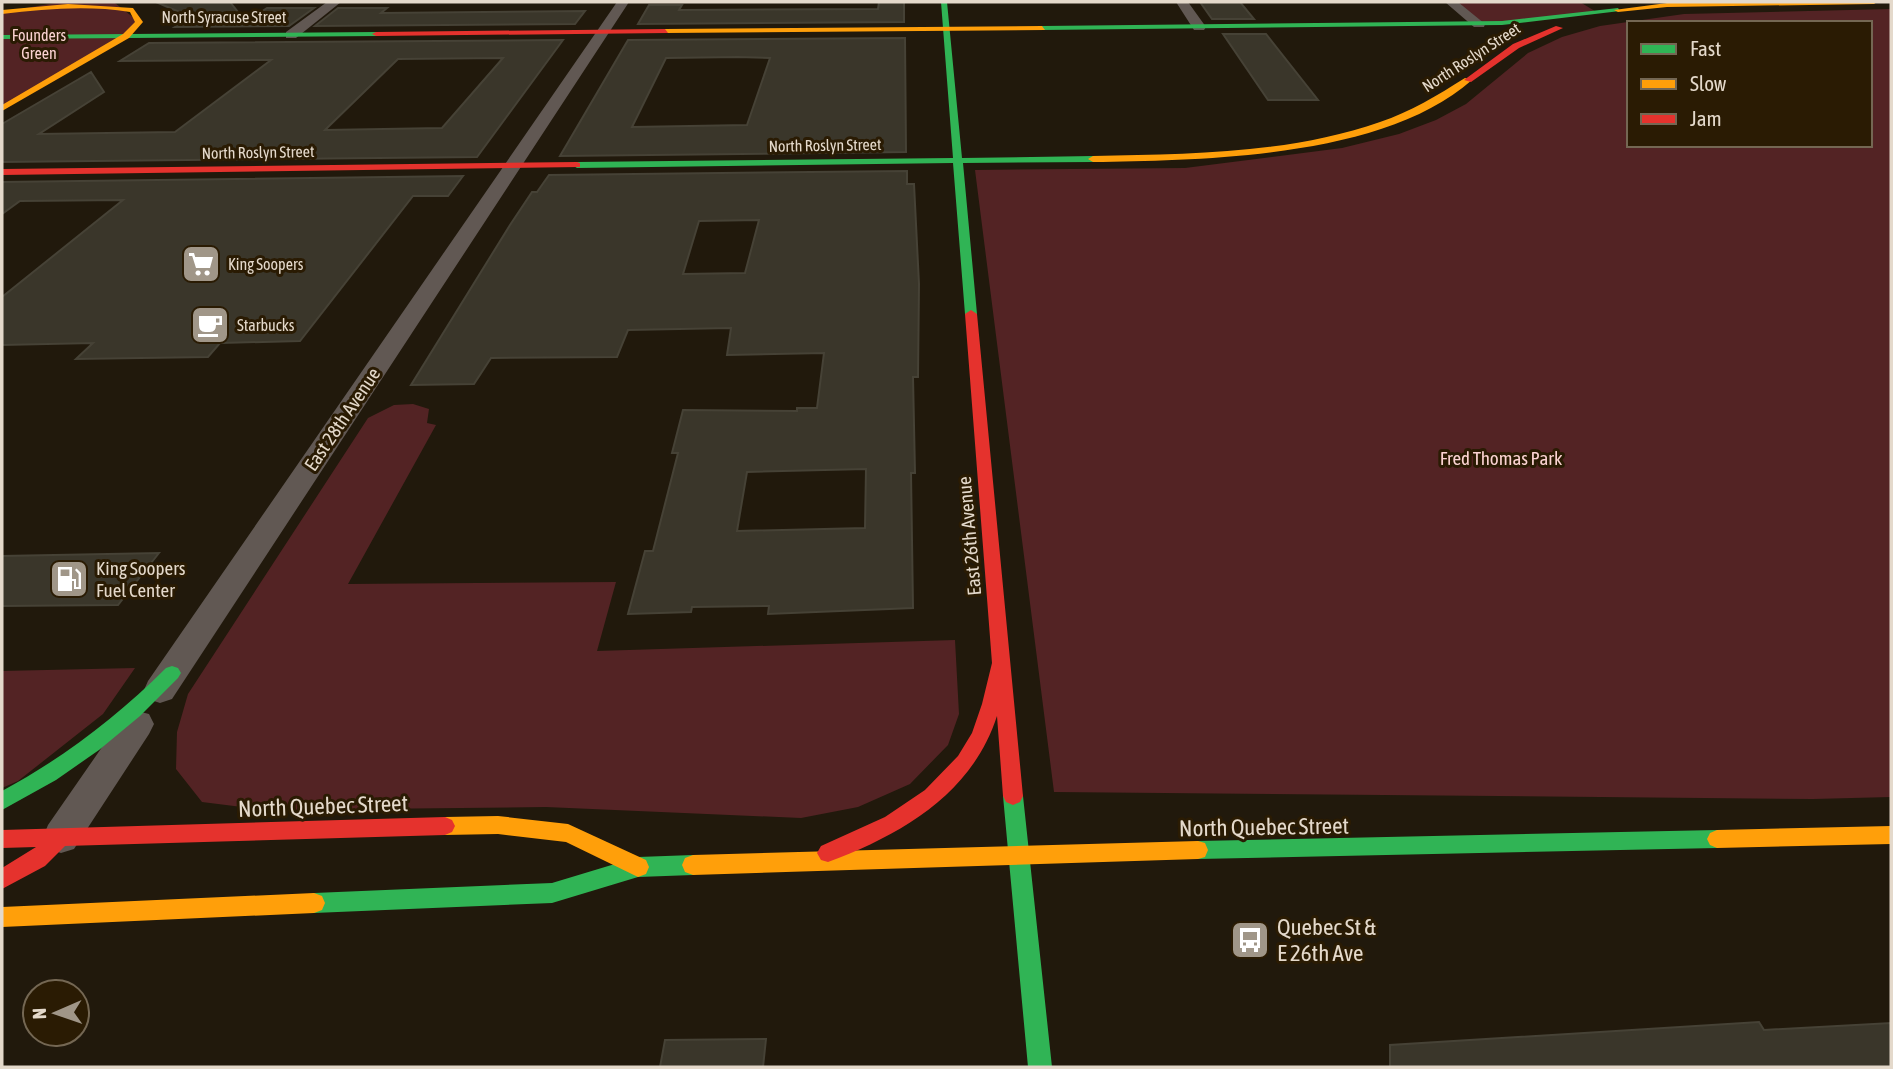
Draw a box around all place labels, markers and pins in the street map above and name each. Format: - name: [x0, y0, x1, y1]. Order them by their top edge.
- supermarket icon: King Soopers: [180, 243, 222, 285]
- place label: King Soopers: [228, 255, 304, 274]
- cafe icon: Starbucks: [189, 304, 231, 346]
- place label: Starbucks: [237, 316, 295, 334]
- place label: King Soopers Fuel Center: [96, 557, 186, 601]
- fuel station icon: King Soopers Fuel Center: [48, 558, 90, 600]
- place label: Quebec St & E 26th Ave: [1277, 914, 1376, 966]
- bus stop icon: Quebec St & E 26th Ave: [1229, 919, 1271, 961]

